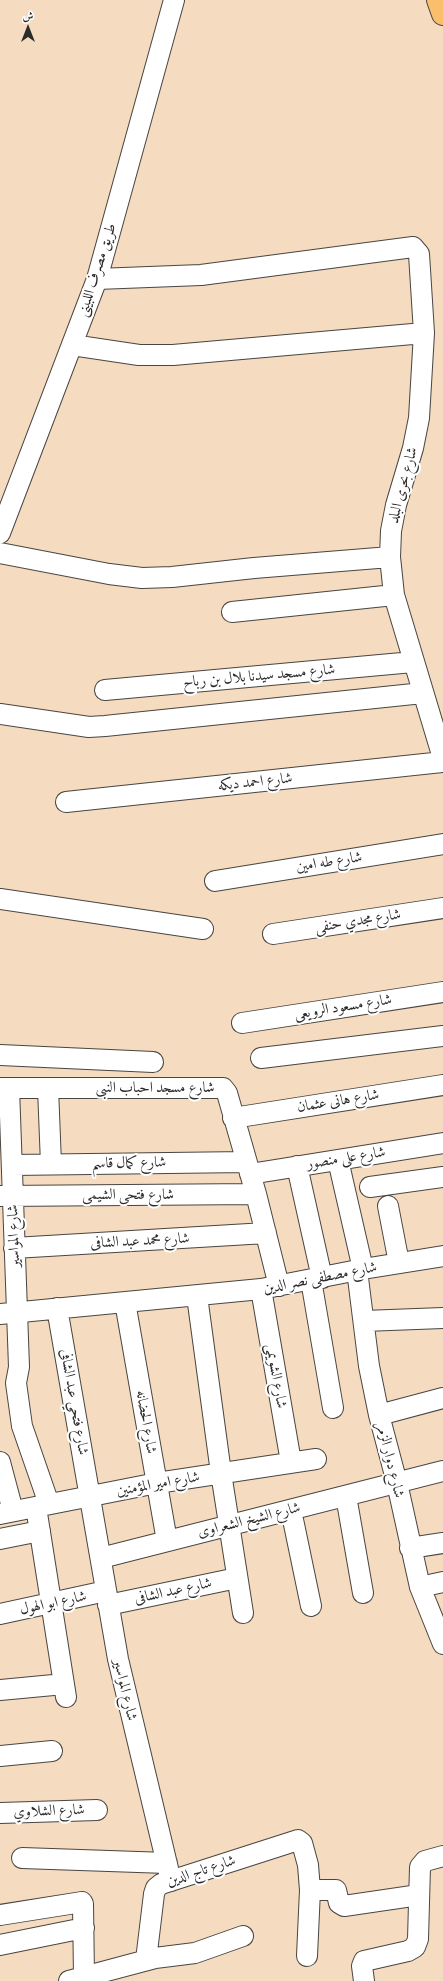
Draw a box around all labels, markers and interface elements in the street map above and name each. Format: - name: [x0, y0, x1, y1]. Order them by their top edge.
- north arrow: [8, 8, 48, 48]
- text: ش: [23, 9, 33, 23]
- street label: طريق مصرف اللبينى: [73, 221, 121, 319]
- street label: شارع بحرى البلد: [384, 445, 422, 525]
- street label: شارع مسجد سيدنا بلال بن رباح: [182, 660, 336, 692]
- street label: شارع احمد ديكه: [217, 769, 293, 795]
- street label: شارع طه امين: [295, 848, 363, 876]
- street label: شارع مجدي حنفى: [314, 905, 402, 937]
- street label: شارع مسعود الرويعى: [293, 990, 393, 1024]
- street label: شارع مسجد احباب النبى: [96, 1079, 214, 1097]
- street label: شارع هانى عثمان: [296, 1086, 380, 1116]
- street label: شارع على منصور: [305, 1143, 387, 1173]
- street label: شارع كمال قاسم: [92, 1153, 166, 1173]
- street label: شارع فتحى الشيمى: [82, 1186, 174, 1204]
- street label: شارع المواسير: [4, 1204, 24, 1268]
- street label: شارع محمد عبد الشافى: [90, 1229, 190, 1253]
- street label: شارع مصطفى نصر الدين: [262, 1258, 378, 1298]
- street label: شارع الشويمى: [261, 1342, 291, 1410]
- street label: شارع فتحي عبد الشافى: [56, 1348, 92, 1456]
- street label: شارع الحضانه: [132, 1389, 160, 1455]
- street label: شارع دوار الزمر: [372, 1420, 408, 1500]
- street label: شارع امير المؤمنين: [115, 1468, 201, 1500]
- street label: شارع الشيخ الشعراوى: [196, 1499, 302, 1541]
- street label: شارع عبد الشافى: [133, 1574, 213, 1608]
- street label: شارع ابو الهول: [18, 1587, 88, 1619]
- street label: شارع المواسير: [109, 1657, 141, 1723]
- street label: شارع الشلاوي: [13, 1801, 85, 1821]
- street label: شارع تاج الدين: [164, 1851, 238, 1891]

